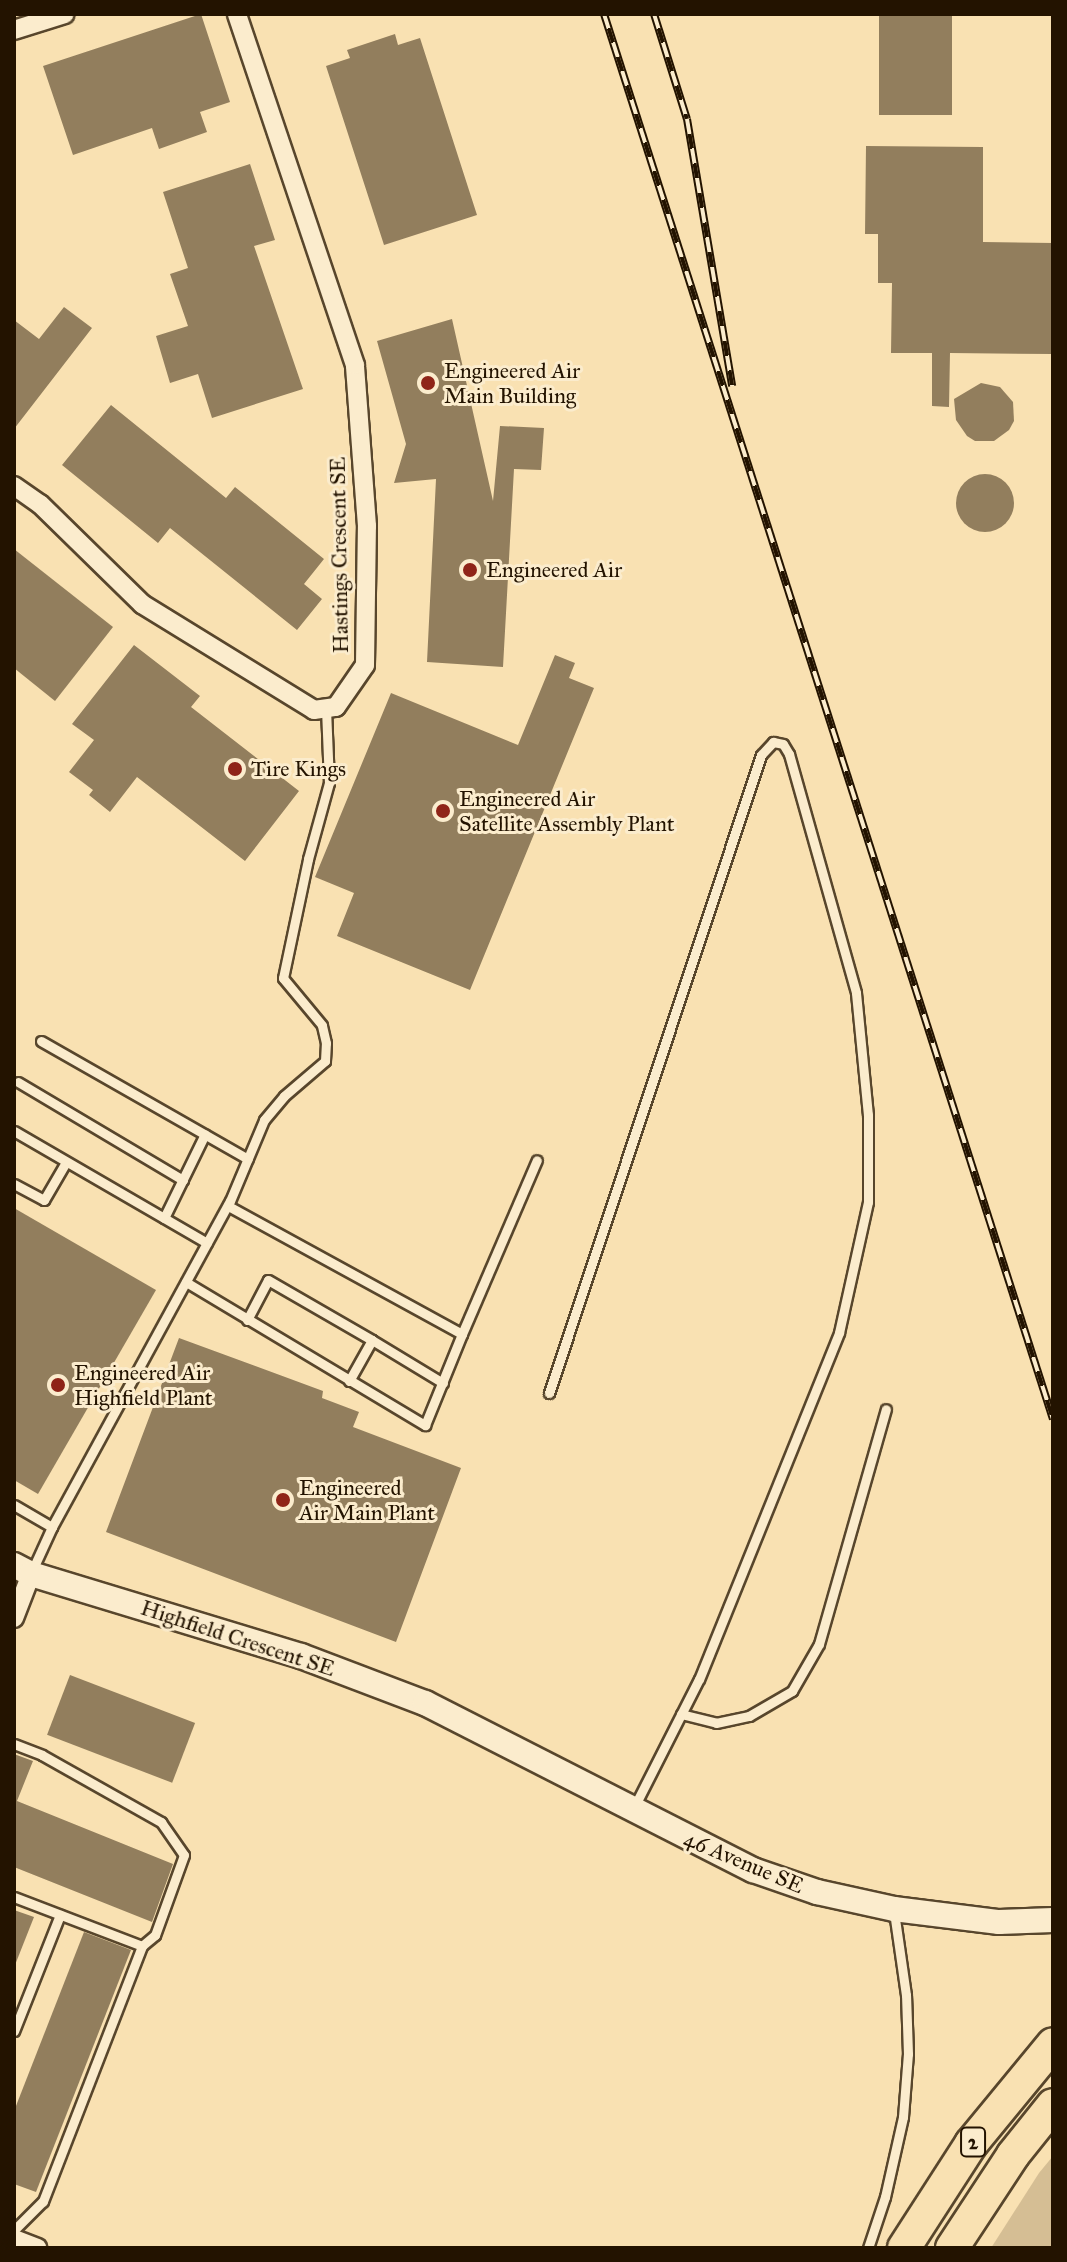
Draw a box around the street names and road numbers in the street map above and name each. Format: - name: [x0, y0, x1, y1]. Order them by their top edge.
- street label: Hastings Crescent SE: [324, 456, 354, 654]
- street label: Highfield Crescent SE: [138, 1594, 338, 1682]
- street label: 46 Avenue SE: [680, 1825, 808, 1899]
- road number: 2: [959, 2126, 987, 2158]

